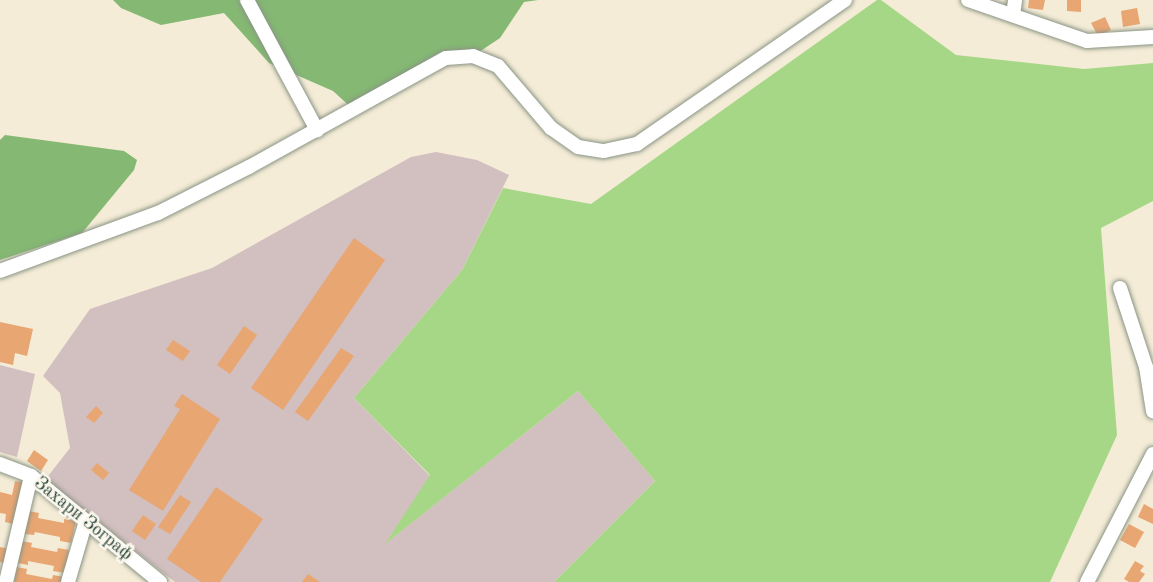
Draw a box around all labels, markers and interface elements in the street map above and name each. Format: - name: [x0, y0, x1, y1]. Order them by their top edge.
- street label: Захари Зограф: [29, 473, 137, 565]

